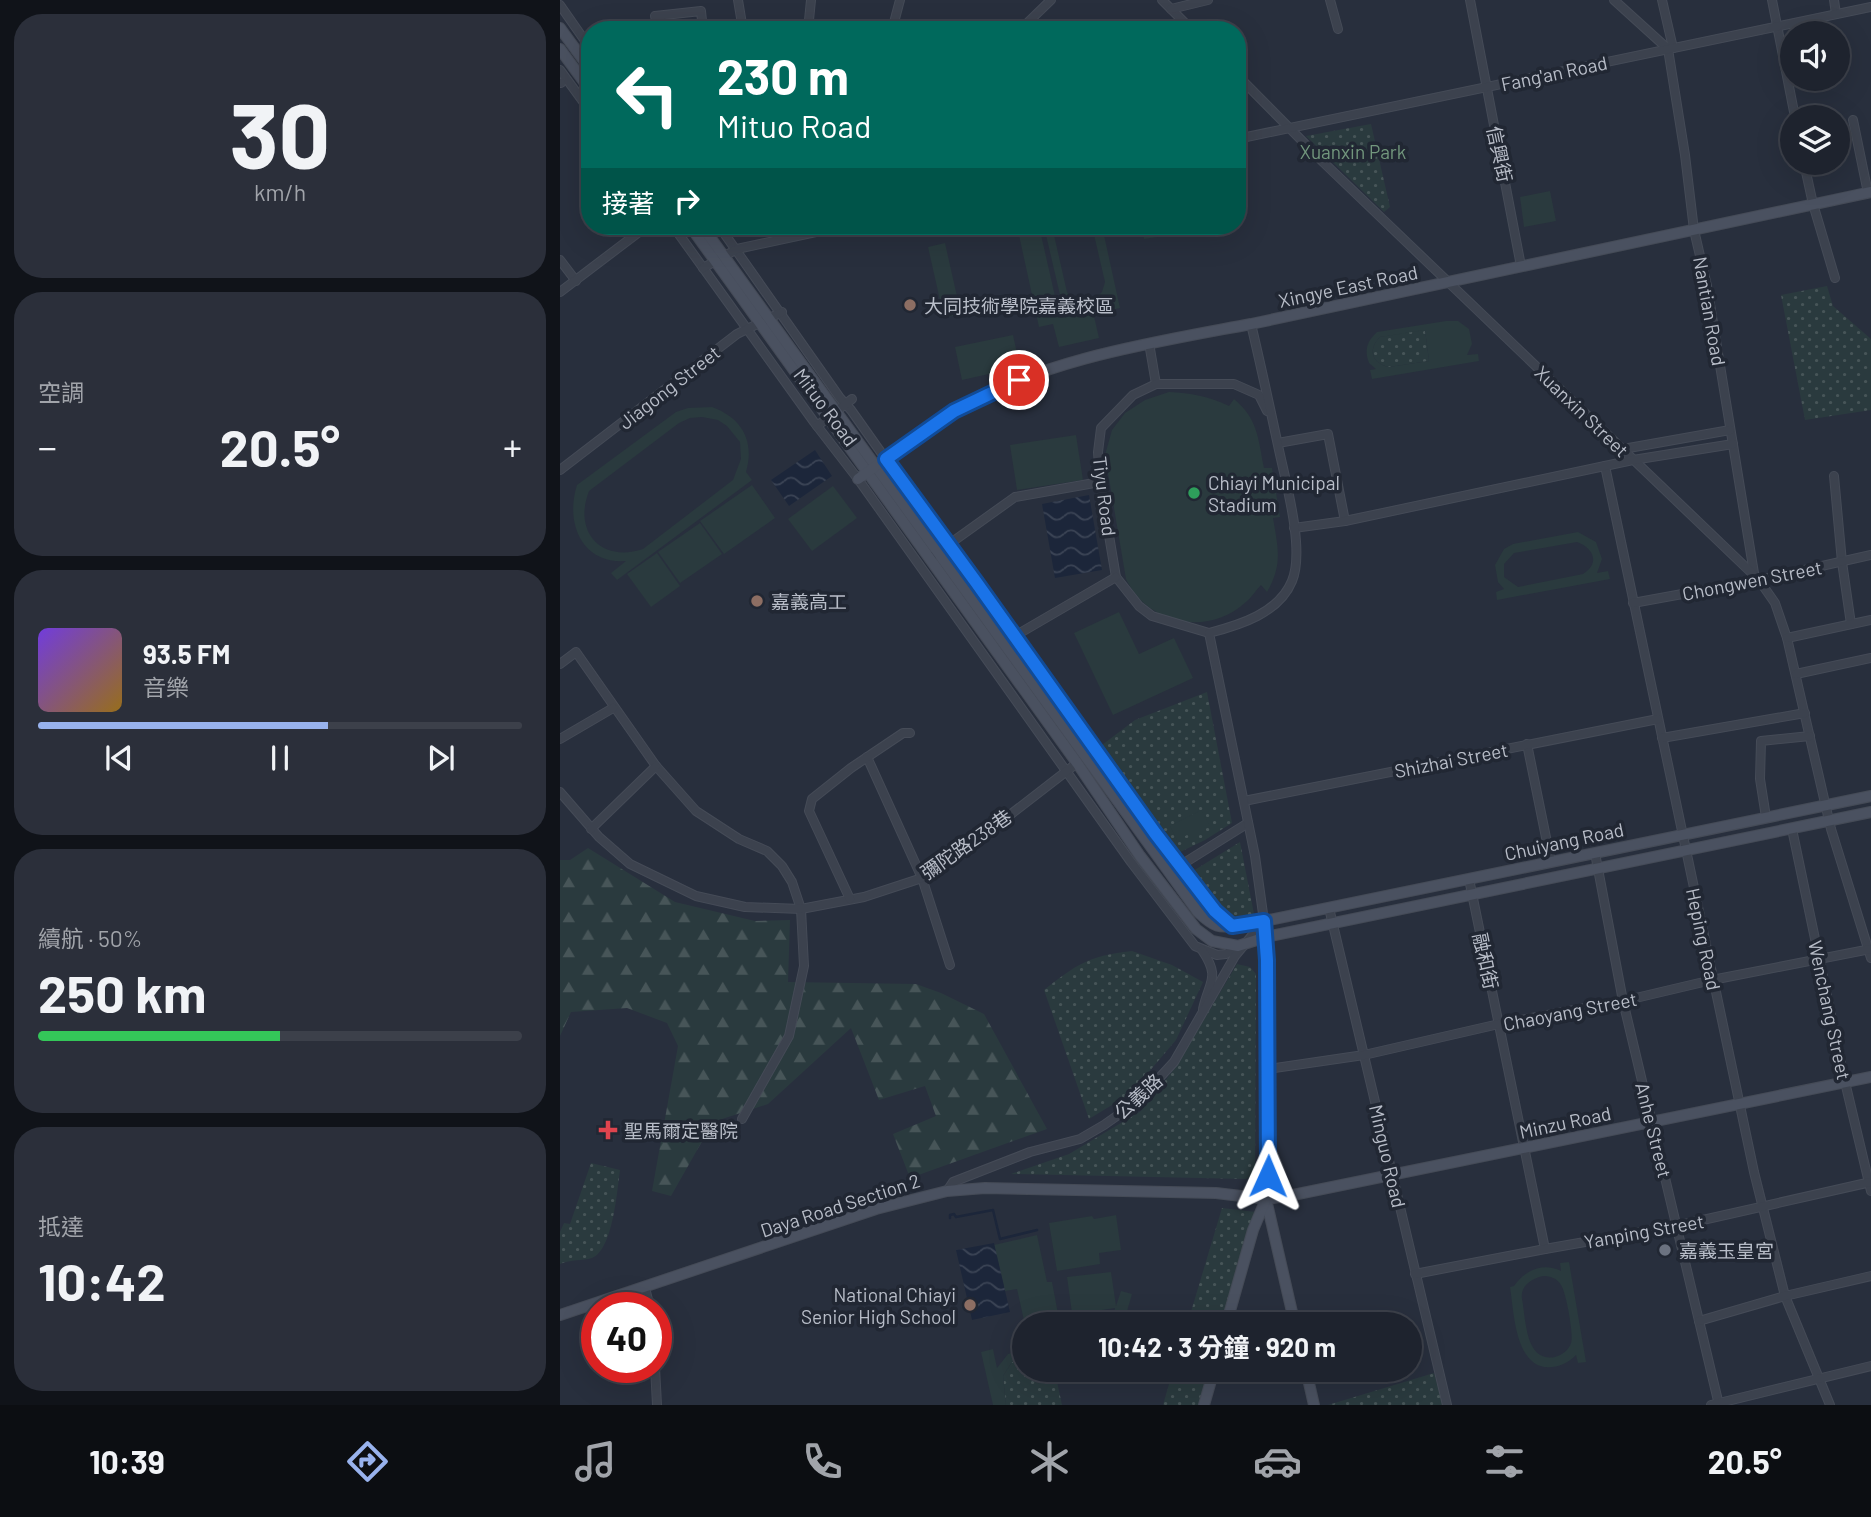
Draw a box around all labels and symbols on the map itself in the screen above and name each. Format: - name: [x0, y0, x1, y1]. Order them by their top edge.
- street label: Fang'an Road: [1499, 51, 1609, 95]
- street label: 信興街: [1483, 124, 1517, 184]
- park label: Xuanxin Park: [1300, 140, 1406, 163]
- street label: Nantian Road: [1689, 255, 1731, 367]
- street label: Xingye East Road: [1276, 260, 1420, 312]
- place label: 大同技術學院嘉義校區: [924, 294, 1114, 317]
- marker: 大同技術學院嘉義校區: [902, 297, 918, 313]
- street label: Jiagong Street: [614, 340, 724, 434]
- pin: [989, 350, 1049, 410]
- street label: Xuanxin Street: [1530, 361, 1634, 461]
- street label: Mituo Road: [789, 363, 863, 451]
- street label: Tiyu Road: [1089, 455, 1121, 537]
- place label: Chiayi Municipal Stadium: [1208, 471, 1340, 516]
- marker: Chiayi Municipal Stadium: [1186, 485, 1202, 501]
- street label: Chongwen Street: [1680, 555, 1824, 605]
- place label: 嘉義高工: [771, 590, 847, 613]
- marker: 嘉義高工: [749, 593, 765, 609]
- street label: Shizhai Street: [1392, 738, 1510, 782]
- street label: 彌陀路238巷: [916, 804, 1016, 884]
- street label: Chuiyang Road: [1502, 817, 1626, 865]
- street label: Heping Road: [1682, 886, 1726, 992]
- street label: 融和街: [1469, 931, 1503, 991]
- street label: Wenchang Street: [1804, 938, 1856, 1082]
- street label: Chaoyang Street: [1501, 987, 1639, 1035]
- street label: 公義路: [1109, 1068, 1167, 1124]
- street label: Anhe Street: [1631, 1080, 1677, 1180]
- street label: Minzu Road: [1517, 1101, 1613, 1143]
- street label: Minguo Road: [1365, 1102, 1411, 1210]
- place label: 聖馬爾定醫院: [624, 1119, 738, 1142]
- marker: 聖馬爾定醫院: [598, 1120, 618, 1140]
- position arrow: [1231, 1139, 1305, 1213]
- street label: Daya Road Section 2: [757, 1168, 923, 1242]
- street label: Yanping Street: [1582, 1209, 1706, 1253]
- place label: 嘉義玉皇宮: [1679, 1239, 1774, 1262]
- marker: 嘉義玉皇宮: [1657, 1242, 1673, 1258]
- place label: National Chiayi Senior High School: [801, 1283, 956, 1328]
- speed limit sign: 40: [581, 1292, 672, 1383]
- marker: National Chiayi Senior High School: [962, 1297, 978, 1313]

